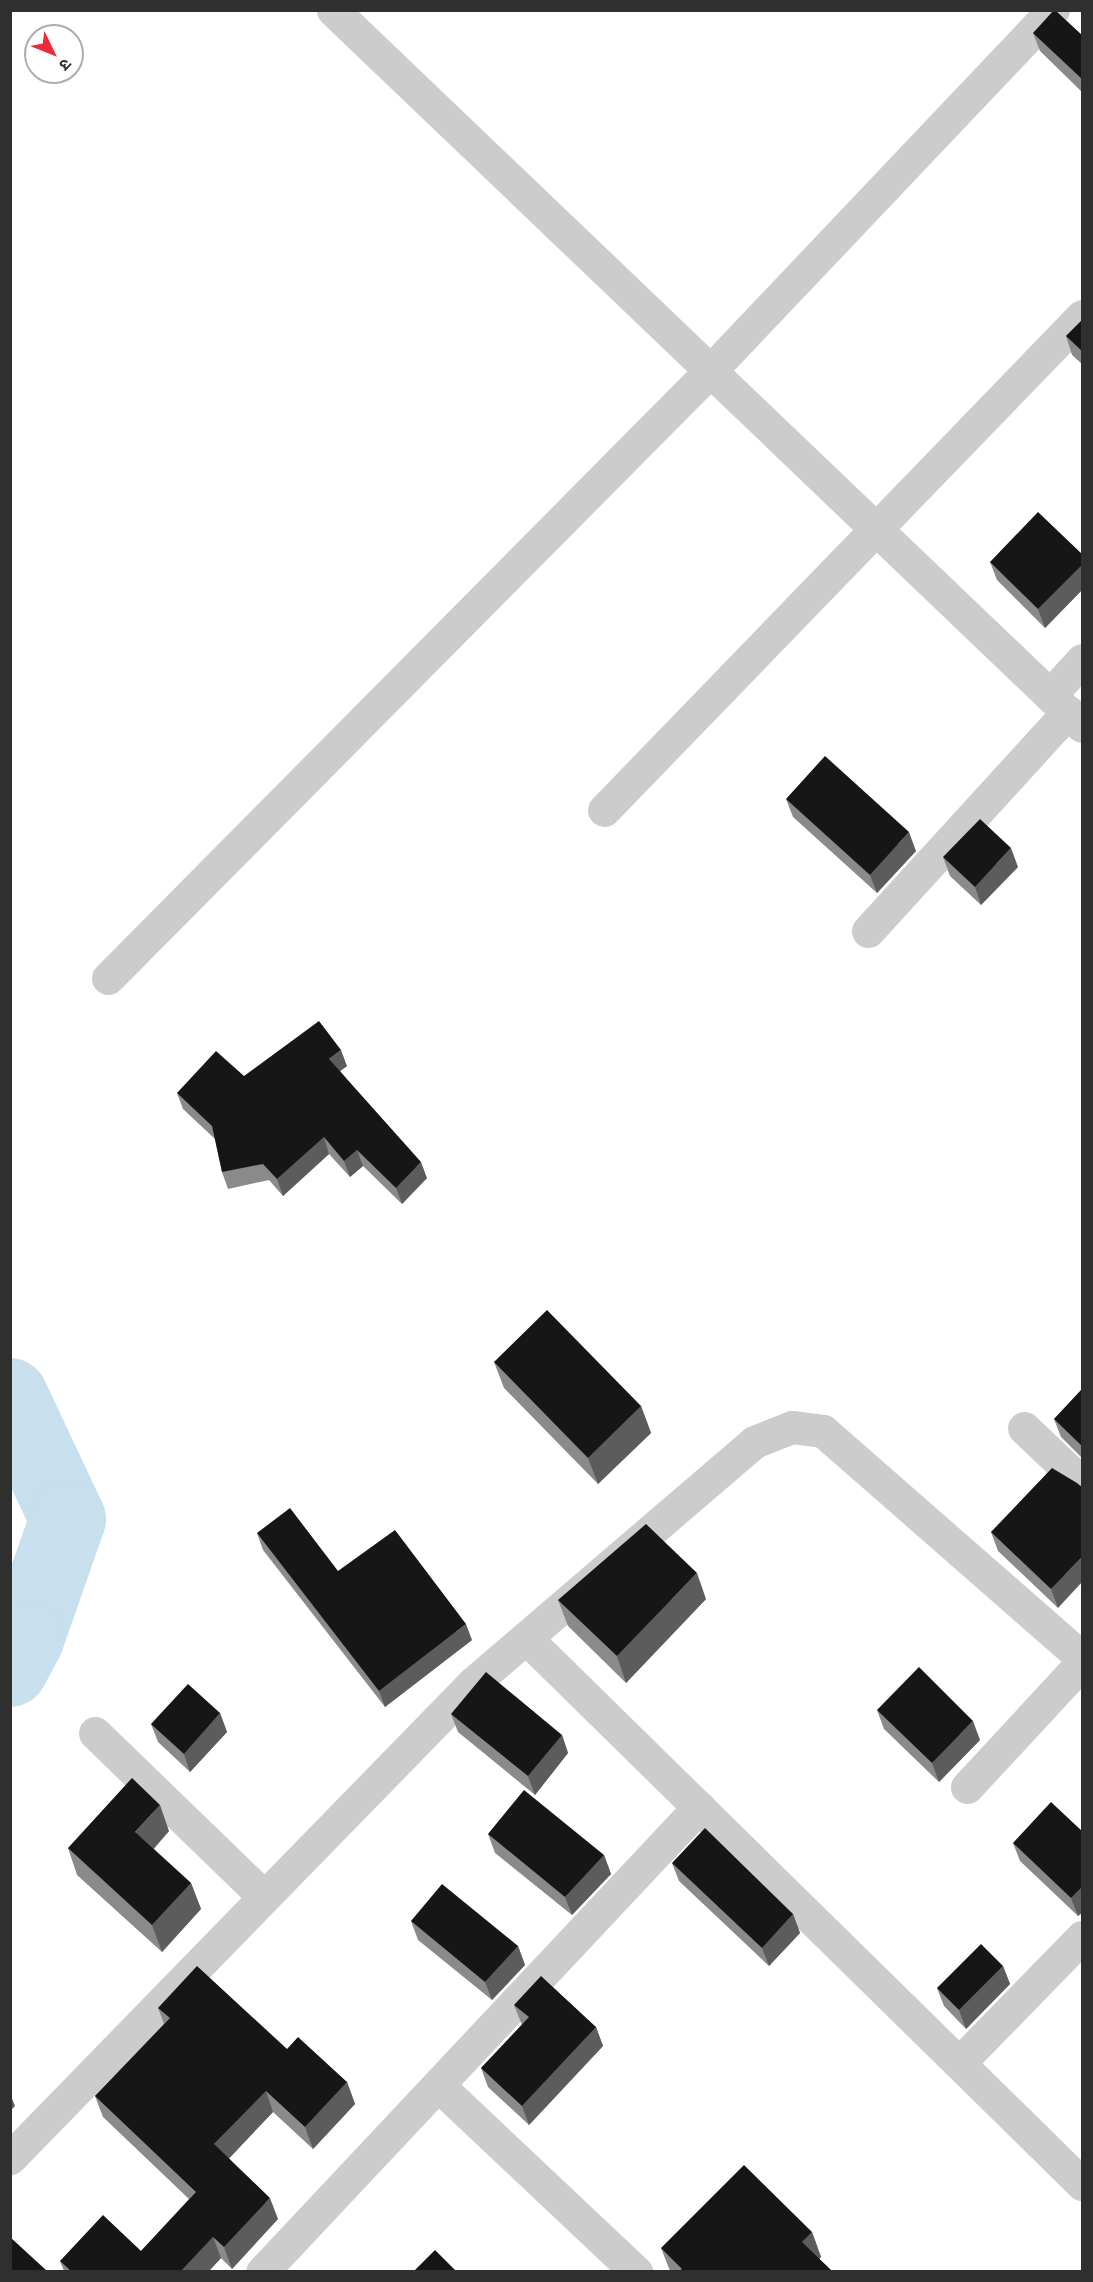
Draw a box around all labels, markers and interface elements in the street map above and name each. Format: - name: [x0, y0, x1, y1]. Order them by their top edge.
- north arrow: [24, 24, 84, 84]
- text: उ: [56, 55, 75, 74]

